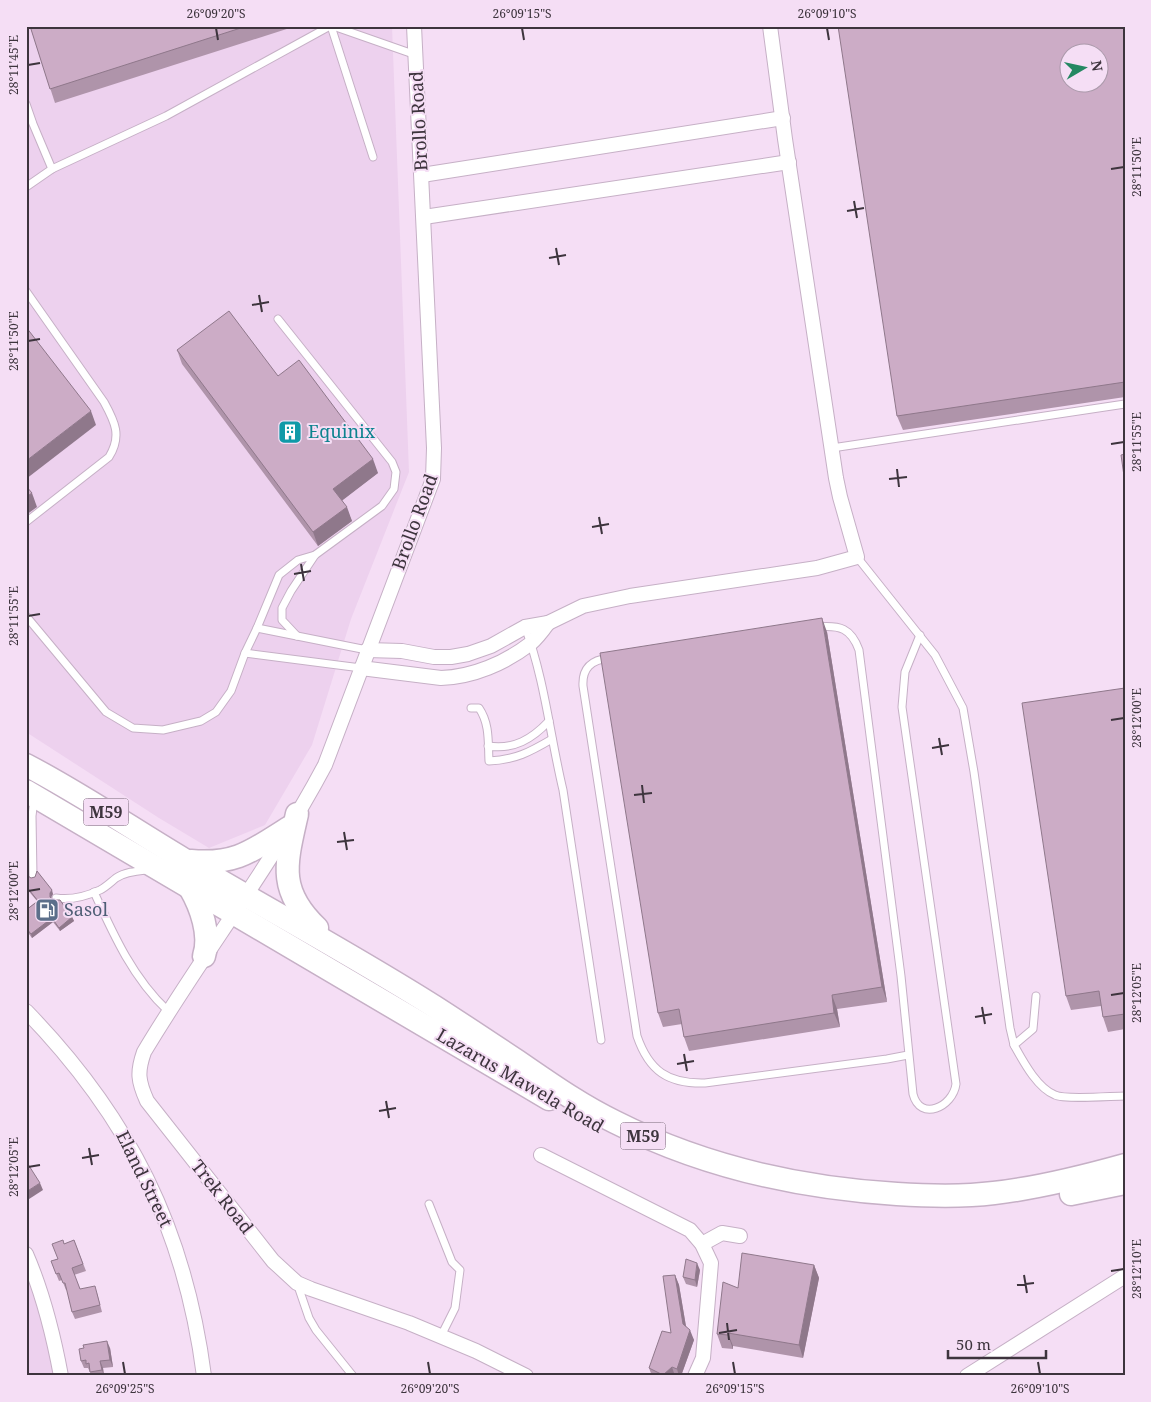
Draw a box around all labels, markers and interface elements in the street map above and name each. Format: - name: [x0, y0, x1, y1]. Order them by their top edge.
- text: 26°09'20"S: [186, 5, 246, 22]
- text: 26°09'15"S: [492, 5, 552, 22]
- text: 26°09'10"S: [797, 5, 857, 22]
- text: 28°11'45"E: [5, 35, 22, 95]
- north arrow: [1058, 42, 1108, 92]
- text: N: [1087, 59, 1108, 73]
- street label: Brollo Road: [403, 70, 433, 172]
- text: 28°11'50"E: [1128, 137, 1145, 197]
- text: 28°11'50"E: [5, 311, 22, 371]
- text: 28°11'55"E: [1128, 412, 1145, 472]
- building icon: Equinix: [277, 419, 303, 445]
- place label: Equinix: [308, 419, 376, 443]
- street label: Brollo Road: [386, 470, 442, 573]
- text: 28°11'55"E: [5, 586, 22, 646]
- text: 28°12'00"E: [1128, 688, 1145, 748]
- road number: M59: [84, 799, 128, 826]
- text: 28°12'00"E: [5, 861, 22, 921]
- fuel station icon: Sasol: [34, 897, 60, 923]
- place label: Sasol: [64, 897, 108, 921]
- text: 28°12'05"E: [1128, 963, 1145, 1023]
- street label: Lazarus Mawela Road: [433, 1022, 608, 1138]
- road number: M59: [620, 1122, 666, 1150]
- street label: Eland Street: [111, 1126, 179, 1231]
- text: 28°12'05"E: [5, 1137, 22, 1197]
- street label: Trek Road: [186, 1154, 259, 1238]
- text: 28°12'10"E: [1128, 1239, 1145, 1299]
- scale bar: [948, 1327, 1046, 1359]
- text: 50 m: [956, 1334, 991, 1354]
- text: 26°09'25"S: [95, 1380, 155, 1397]
- text: 26°09'20"S: [400, 1380, 460, 1397]
- text: 26°09'15"S: [705, 1380, 765, 1397]
- text: 26°09'10"S: [1010, 1380, 1070, 1397]

